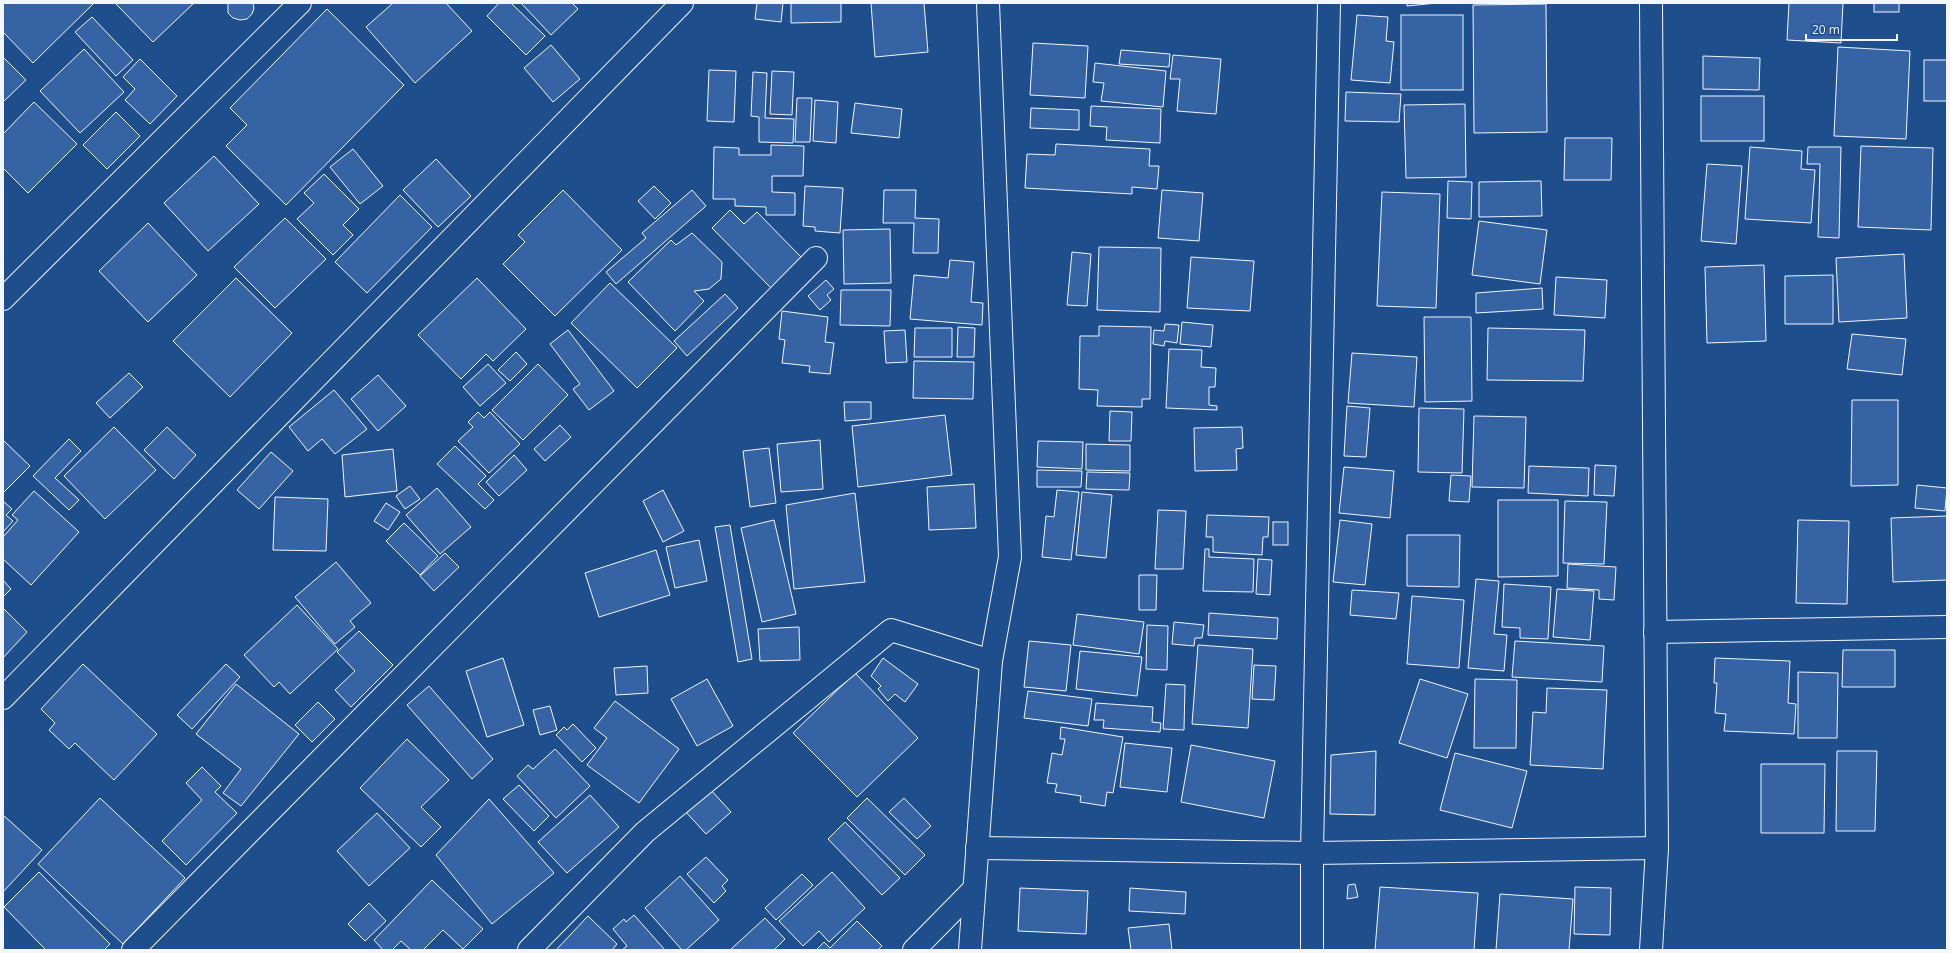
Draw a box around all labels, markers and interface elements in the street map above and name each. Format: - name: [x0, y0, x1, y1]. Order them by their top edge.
- scale bar: [1806, 16, 1897, 42]
- text: 20 m: [1812, 21, 1840, 38]

